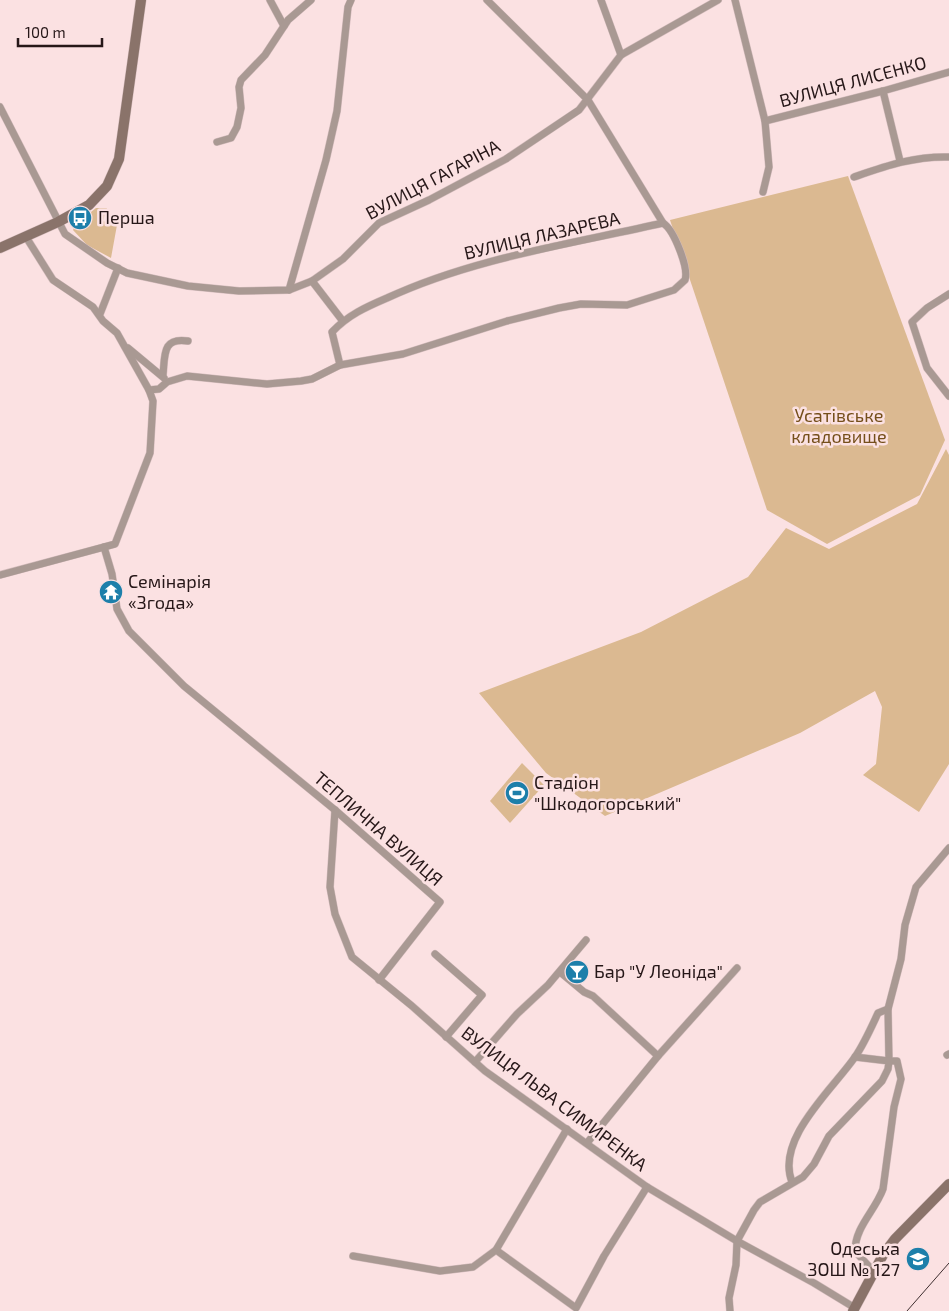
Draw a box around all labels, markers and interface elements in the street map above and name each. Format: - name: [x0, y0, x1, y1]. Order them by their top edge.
- scale bar: [18, 15, 101, 47]
- text: 100 m: [25, 23, 66, 41]
- street label: ВУЛИЦЯ ЛИСЕНКО: [777, 51, 929, 111]
- street label: ВУЛИЦЯ ГАГАРІНА: [362, 134, 504, 224]
- bus stop icon: Перша: [67, 205, 93, 231]
- place label: Перша: [98, 206, 155, 228]
- street label: ВУЛИЦЯ ЛАЗАРЕВА: [462, 206, 623, 264]
- park label: Усатівське кладовище: [791, 404, 887, 447]
- place label: Семінарія «Згода»: [128, 570, 211, 613]
- temple icon: Семінарія «Згода»: [98, 579, 124, 605]
- street label: ТЕПЛИЧНА ВУЛИЦЯ: [310, 766, 448, 890]
- place label: Стадіон "Шкодогорський": [534, 771, 681, 814]
- sports icon: Стадіон "Шкодогорський": [504, 780, 530, 806]
- bar icon: Бар "У Леоніда": [564, 959, 590, 985]
- place label: Бар "У Леоніда": [594, 960, 723, 982]
- street label: ВУЛИЦЯ ЛЬВА СИМИРЕНКА: [458, 1021, 652, 1176]
- place label: Одеська ЗОШ № 127: [808, 1237, 900, 1280]
- school or university icon: Одеська ЗОШ № 127: [905, 1246, 931, 1272]

